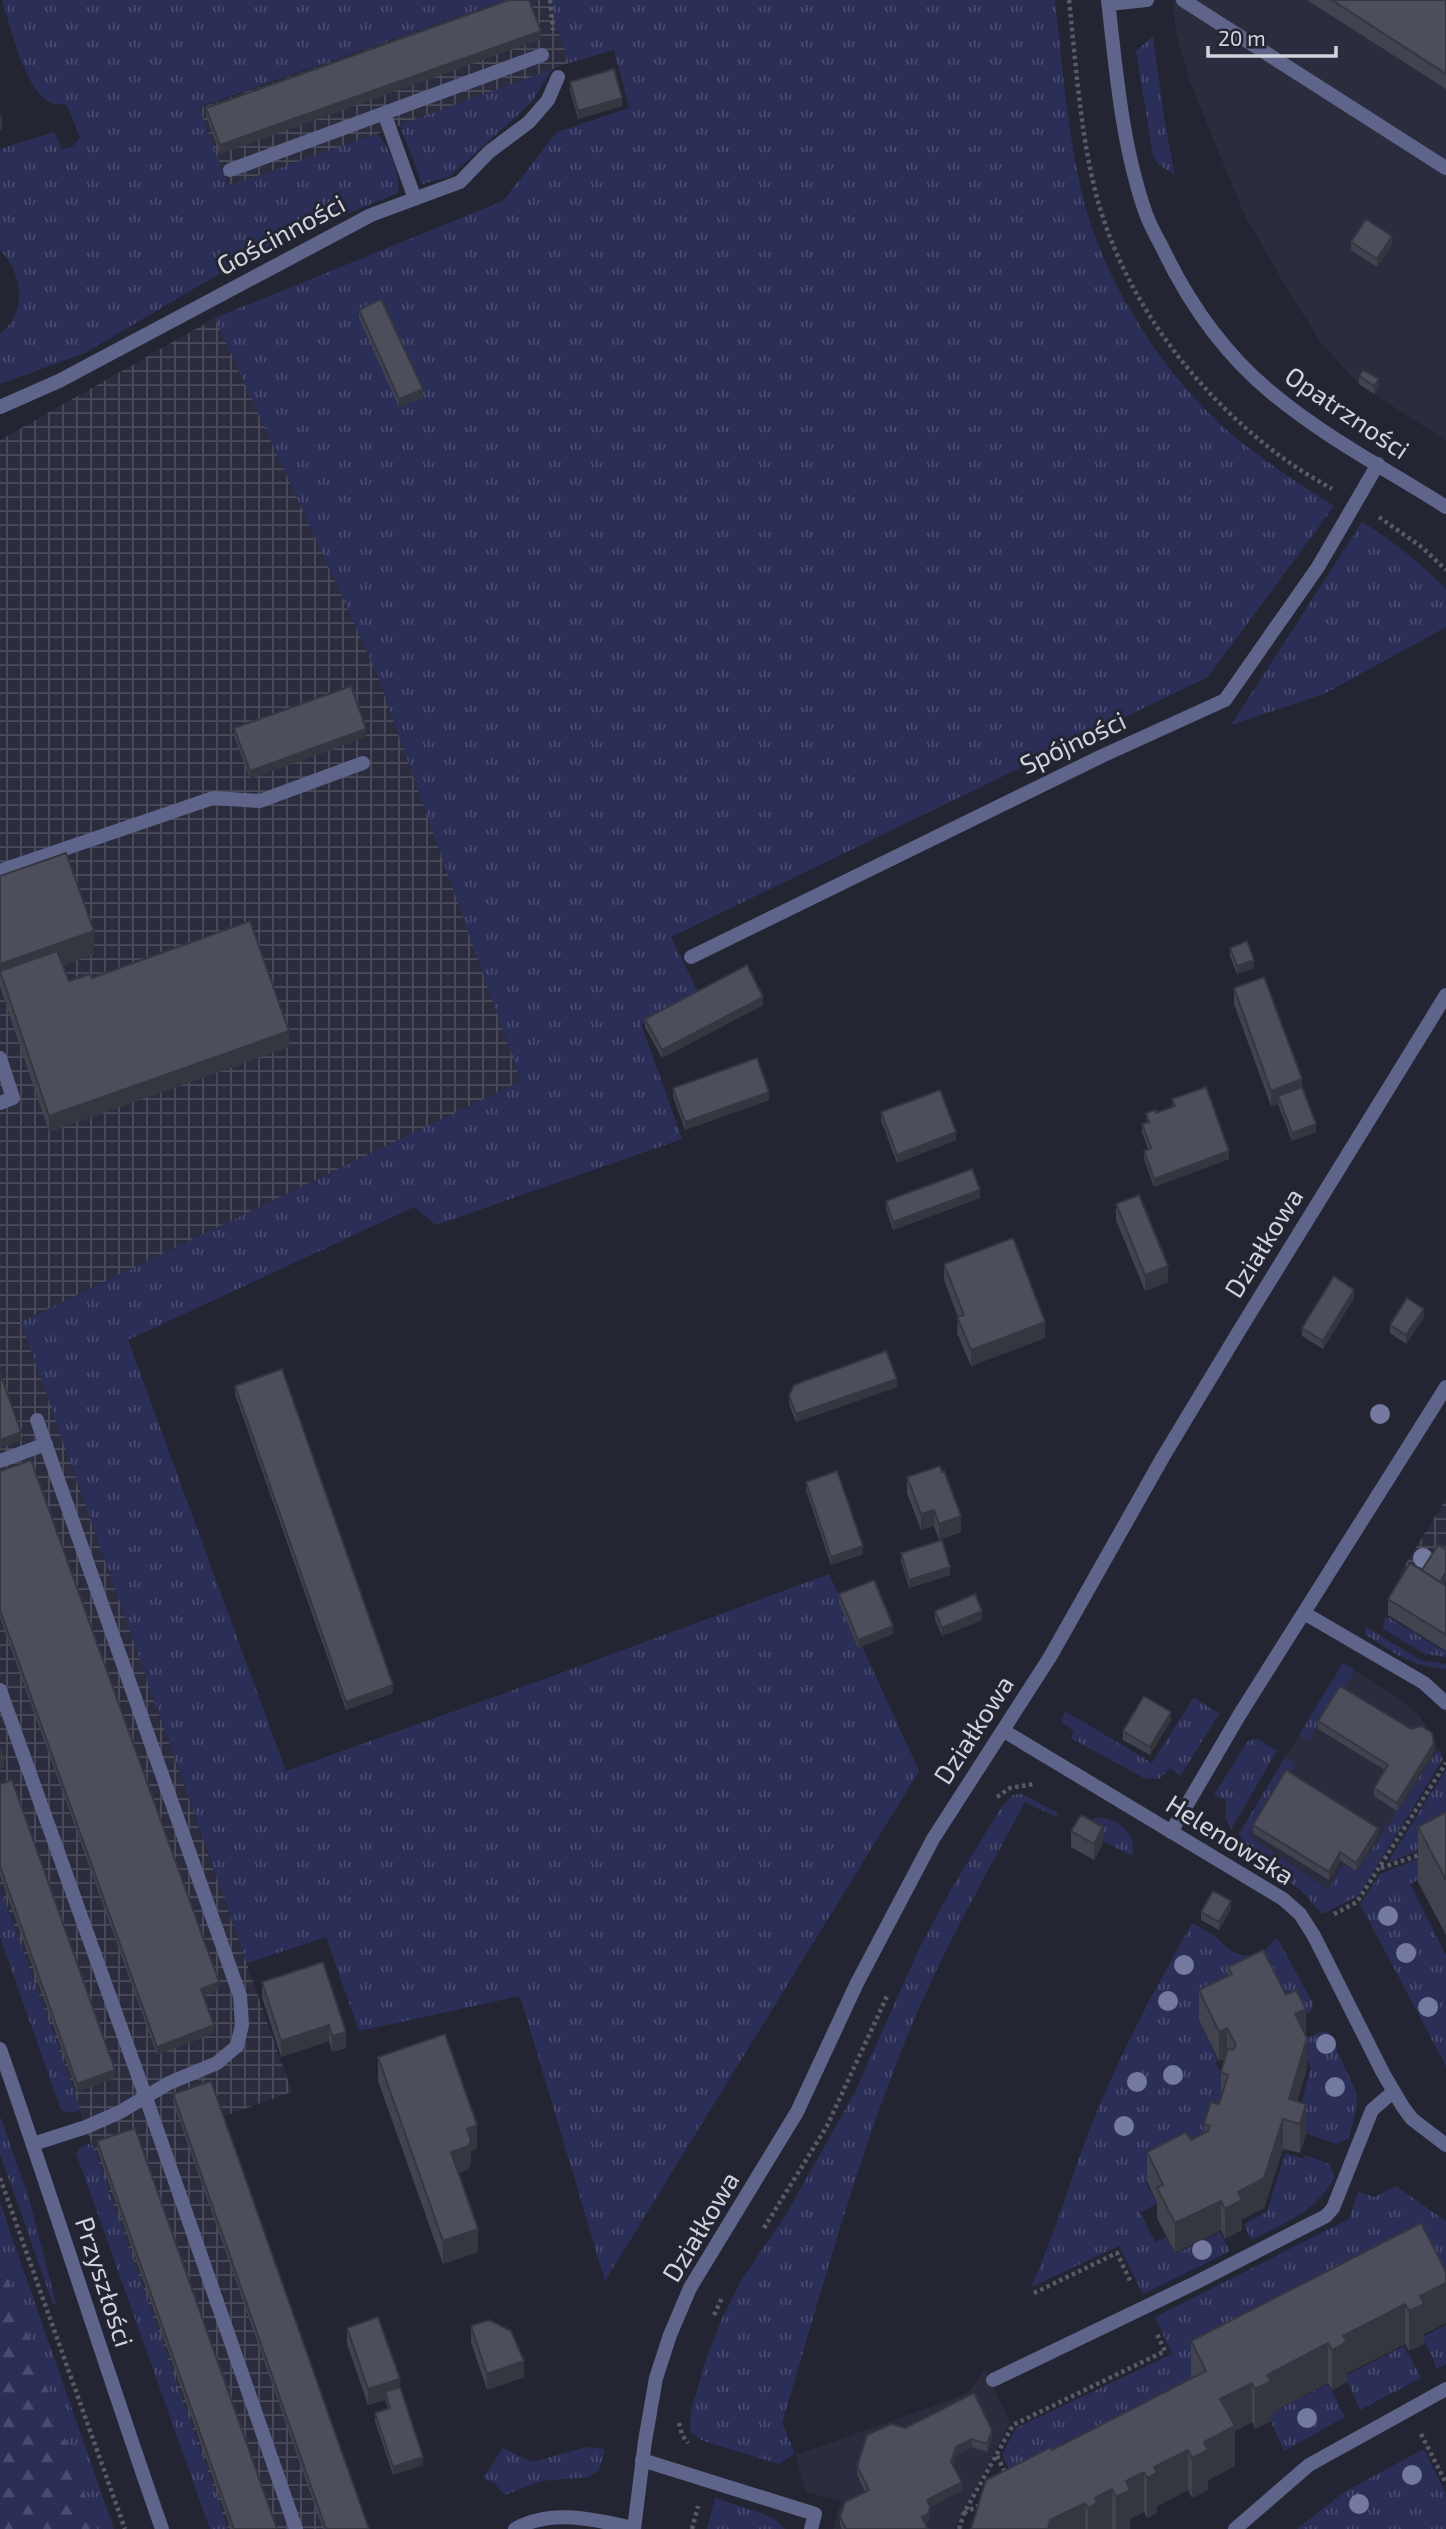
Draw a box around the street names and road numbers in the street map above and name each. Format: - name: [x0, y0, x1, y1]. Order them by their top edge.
- street label: Gościnności: [211, 187, 350, 280]
- street label: Opatrzności: [1280, 359, 1416, 464]
- street label: Spójności: [1015, 704, 1130, 780]
- street label: Działkowa: [1217, 1182, 1308, 1303]
- street label: Działkowa: [926, 1669, 1019, 1789]
- street label: Helenowska: [1161, 1787, 1300, 1890]
- street label: Działkowa: [655, 2166, 745, 2287]
- street label: Przyszłości: [70, 2213, 141, 2350]

